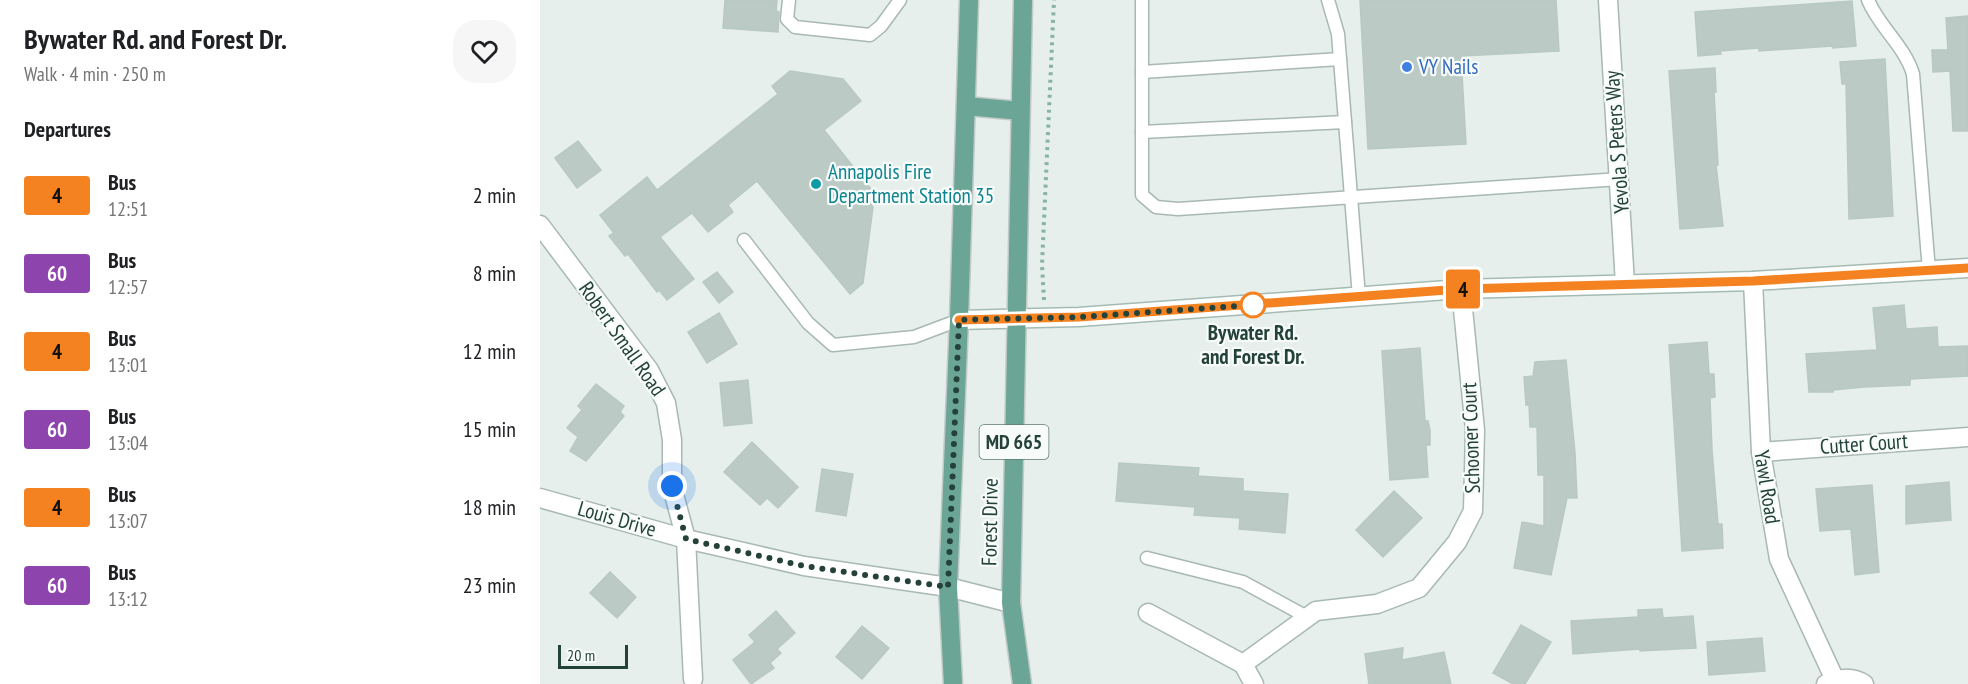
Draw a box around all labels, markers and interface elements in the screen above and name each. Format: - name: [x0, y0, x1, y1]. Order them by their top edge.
- text: Bywater Rd. and Forest Dr.: [24, 20, 287, 57]
- button: heart: [453, 20, 516, 83]
- place label: VY Nails: [1418, 53, 1478, 80]
- marker: VY Nails: [1400, 60, 1414, 74]
- text: Walk · 4 min · 250 m: [24, 61, 166, 87]
- street label: Yevola S Peters Way: [1598, 70, 1635, 214]
- text: Departures: [24, 115, 111, 143]
- place label: Annapolis Fire Department Station 35: [828, 158, 994, 209]
- text: Bus: [108, 168, 136, 196]
- marker: Annapolis Fire Department Station 35: [809, 177, 823, 191]
- text: 2 min: [473, 181, 516, 209]
- text: 4: [52, 182, 62, 209]
- text: 12:51: [108, 196, 148, 222]
- text: Bus: [108, 246, 136, 274]
- text: 8 min: [473, 259, 516, 287]
- text: 60: [47, 260, 67, 287]
- line badge: 4: [1444, 270, 1482, 308]
- text: 12:57: [108, 274, 148, 300]
- street label: Robert Small Road: [573, 276, 672, 401]
- text: 4: [1458, 276, 1468, 303]
- marker: Bywater Rd. and Forest Dr.: [1240, 292, 1266, 318]
- place label: Bywater Rd. and Forest Dr.: [1201, 319, 1305, 370]
- text: Bus: [108, 324, 136, 352]
- text: 12 min: [463, 337, 516, 365]
- text: 4: [52, 338, 62, 365]
- text: 13:01: [108, 352, 148, 378]
- street label: Schooner Court: [1455, 382, 1486, 494]
- text: Bus: [108, 402, 136, 430]
- text: 15 min: [463, 415, 516, 443]
- text: 60: [47, 416, 67, 443]
- road number: MD 665: [980, 425, 1048, 459]
- street label: Cutter Court: [1819, 427, 1909, 460]
- text: 13:04: [108, 430, 148, 456]
- street label: Yawl Road: [1748, 448, 1787, 526]
- your location: [657, 471, 687, 501]
- street label: Forest Drive: [975, 478, 1004, 566]
- text: Bus: [108, 480, 136, 508]
- text: 18 min: [463, 493, 516, 521]
- text: 4: [52, 494, 62, 521]
- street label: Louis Drive: [575, 494, 659, 543]
- text: 13:07: [108, 508, 148, 534]
- text: Bus: [108, 558, 136, 586]
- text: 23 min: [463, 571, 516, 599]
- text: 60: [47, 572, 67, 599]
- text: 13:12: [108, 586, 148, 612]
- scale bar: [558, 642, 628, 670]
- text: 20 m: [567, 645, 595, 665]

